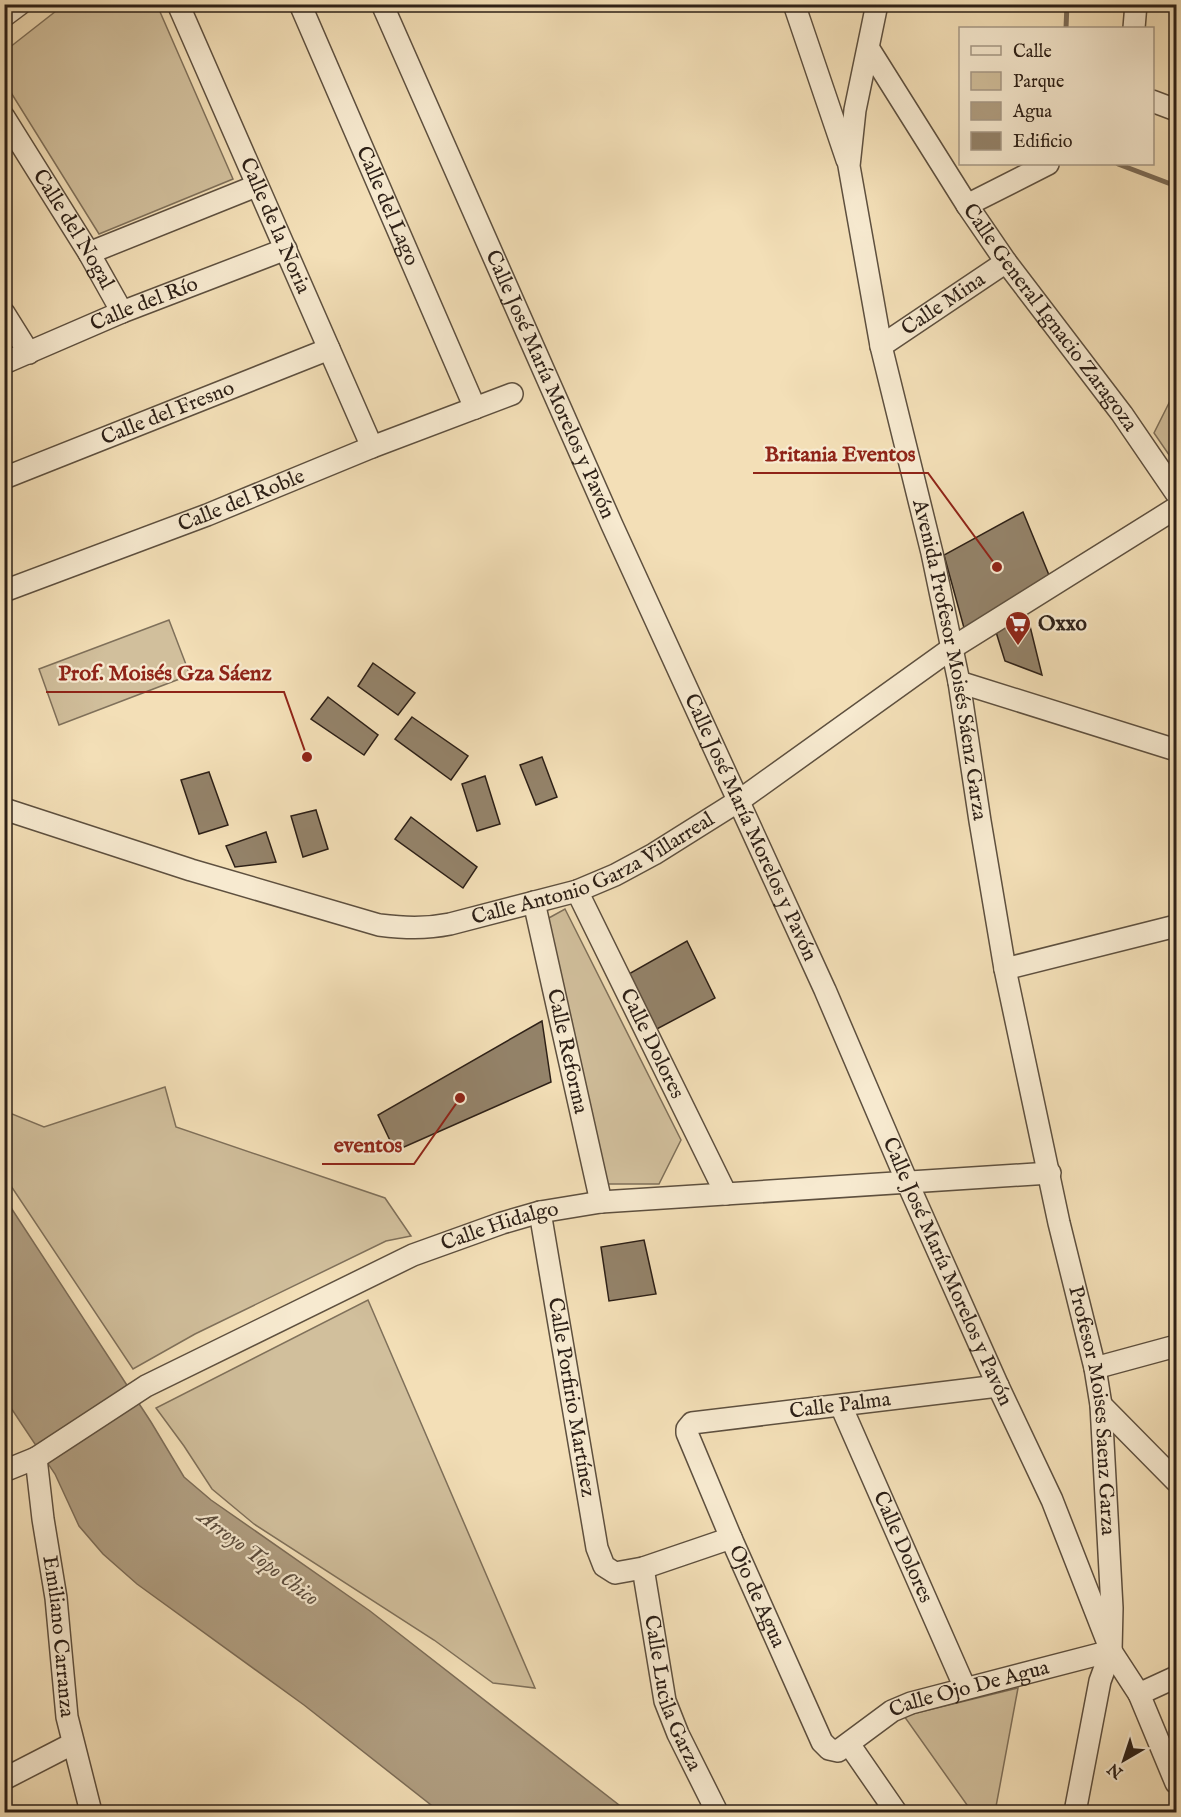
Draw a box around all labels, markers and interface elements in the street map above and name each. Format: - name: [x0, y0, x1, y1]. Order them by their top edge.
- legend: [959, 27, 1154, 165]
- text: Calle: [1013, 41, 1052, 64]
- text: Parque: [1013, 71, 1064, 94]
- text: Agua: [1012, 101, 1052, 124]
- text: Edificio: [1013, 131, 1073, 154]
- street label: Calle del Lago: [350, 142, 425, 270]
- street label: Calle de la Noria: [233, 153, 317, 299]
- street label: Calle del Nogal: [26, 164, 120, 294]
- street label: Calle General Ignacio Zaragoza: [956, 198, 1144, 437]
- street label: Calle José María Morelos y Pavón: [479, 246, 621, 523]
- street label: Calle Mina: [896, 266, 991, 342]
- street label: Calle del Río: [86, 271, 202, 338]
- street label: Calle del Fresno: [97, 374, 238, 452]
- callout: Britania Eventos: [753, 433, 928, 473]
- text: Britania Eventos: [765, 441, 916, 469]
- street label: Calle del Roble: [174, 463, 309, 538]
- street label: Avenida Profesor Moisés Sáenz Garza: [906, 496, 993, 823]
- supermarket icon: Oxxo: [1003, 609, 1033, 647]
- place label: Oxxo: [1038, 611, 1088, 638]
- callout: Prof. Moisés Gza Sáenz: [46, 652, 284, 692]
- text: Prof. Moisés Gza Sáenz: [58, 660, 272, 688]
- street label: Calle José María Morelos y Pavón: [678, 689, 823, 965]
- street label: Calle Antonio Garza Villarreal: [469, 806, 720, 931]
- street label: Calle Dolores: [614, 984, 690, 1103]
- street label: Calle Reforma: [540, 986, 595, 1117]
- callout: eventos: [322, 1124, 414, 1164]
- text: eventos: [334, 1132, 403, 1160]
- street label: Calle José María Morelos y Pavón: [876, 1133, 1019, 1410]
- street label: Calle Hidalgo: [437, 1196, 560, 1257]
- street label: Profesor Moises Saenz Garza: [1062, 1283, 1122, 1537]
- street label: Calle Porfirio Martínez: [541, 1296, 602, 1499]
- street label: Calle Palma: [788, 1386, 893, 1426]
- street label: Calle Dolores: [867, 1487, 939, 1607]
- water label: Arroyo Topo Chico: [190, 1502, 324, 1613]
- street label: Ojo de Agua: [723, 1541, 792, 1653]
- street label: Emiliano Carranza: [36, 1554, 81, 1719]
- street label: Calle Lucila Garza: [638, 1613, 708, 1776]
- street label: Calle Ojo De Agua: [885, 1654, 1053, 1724]
- north arrow: [1094, 1730, 1154, 1790]
- text: N: [1104, 1758, 1128, 1783]

